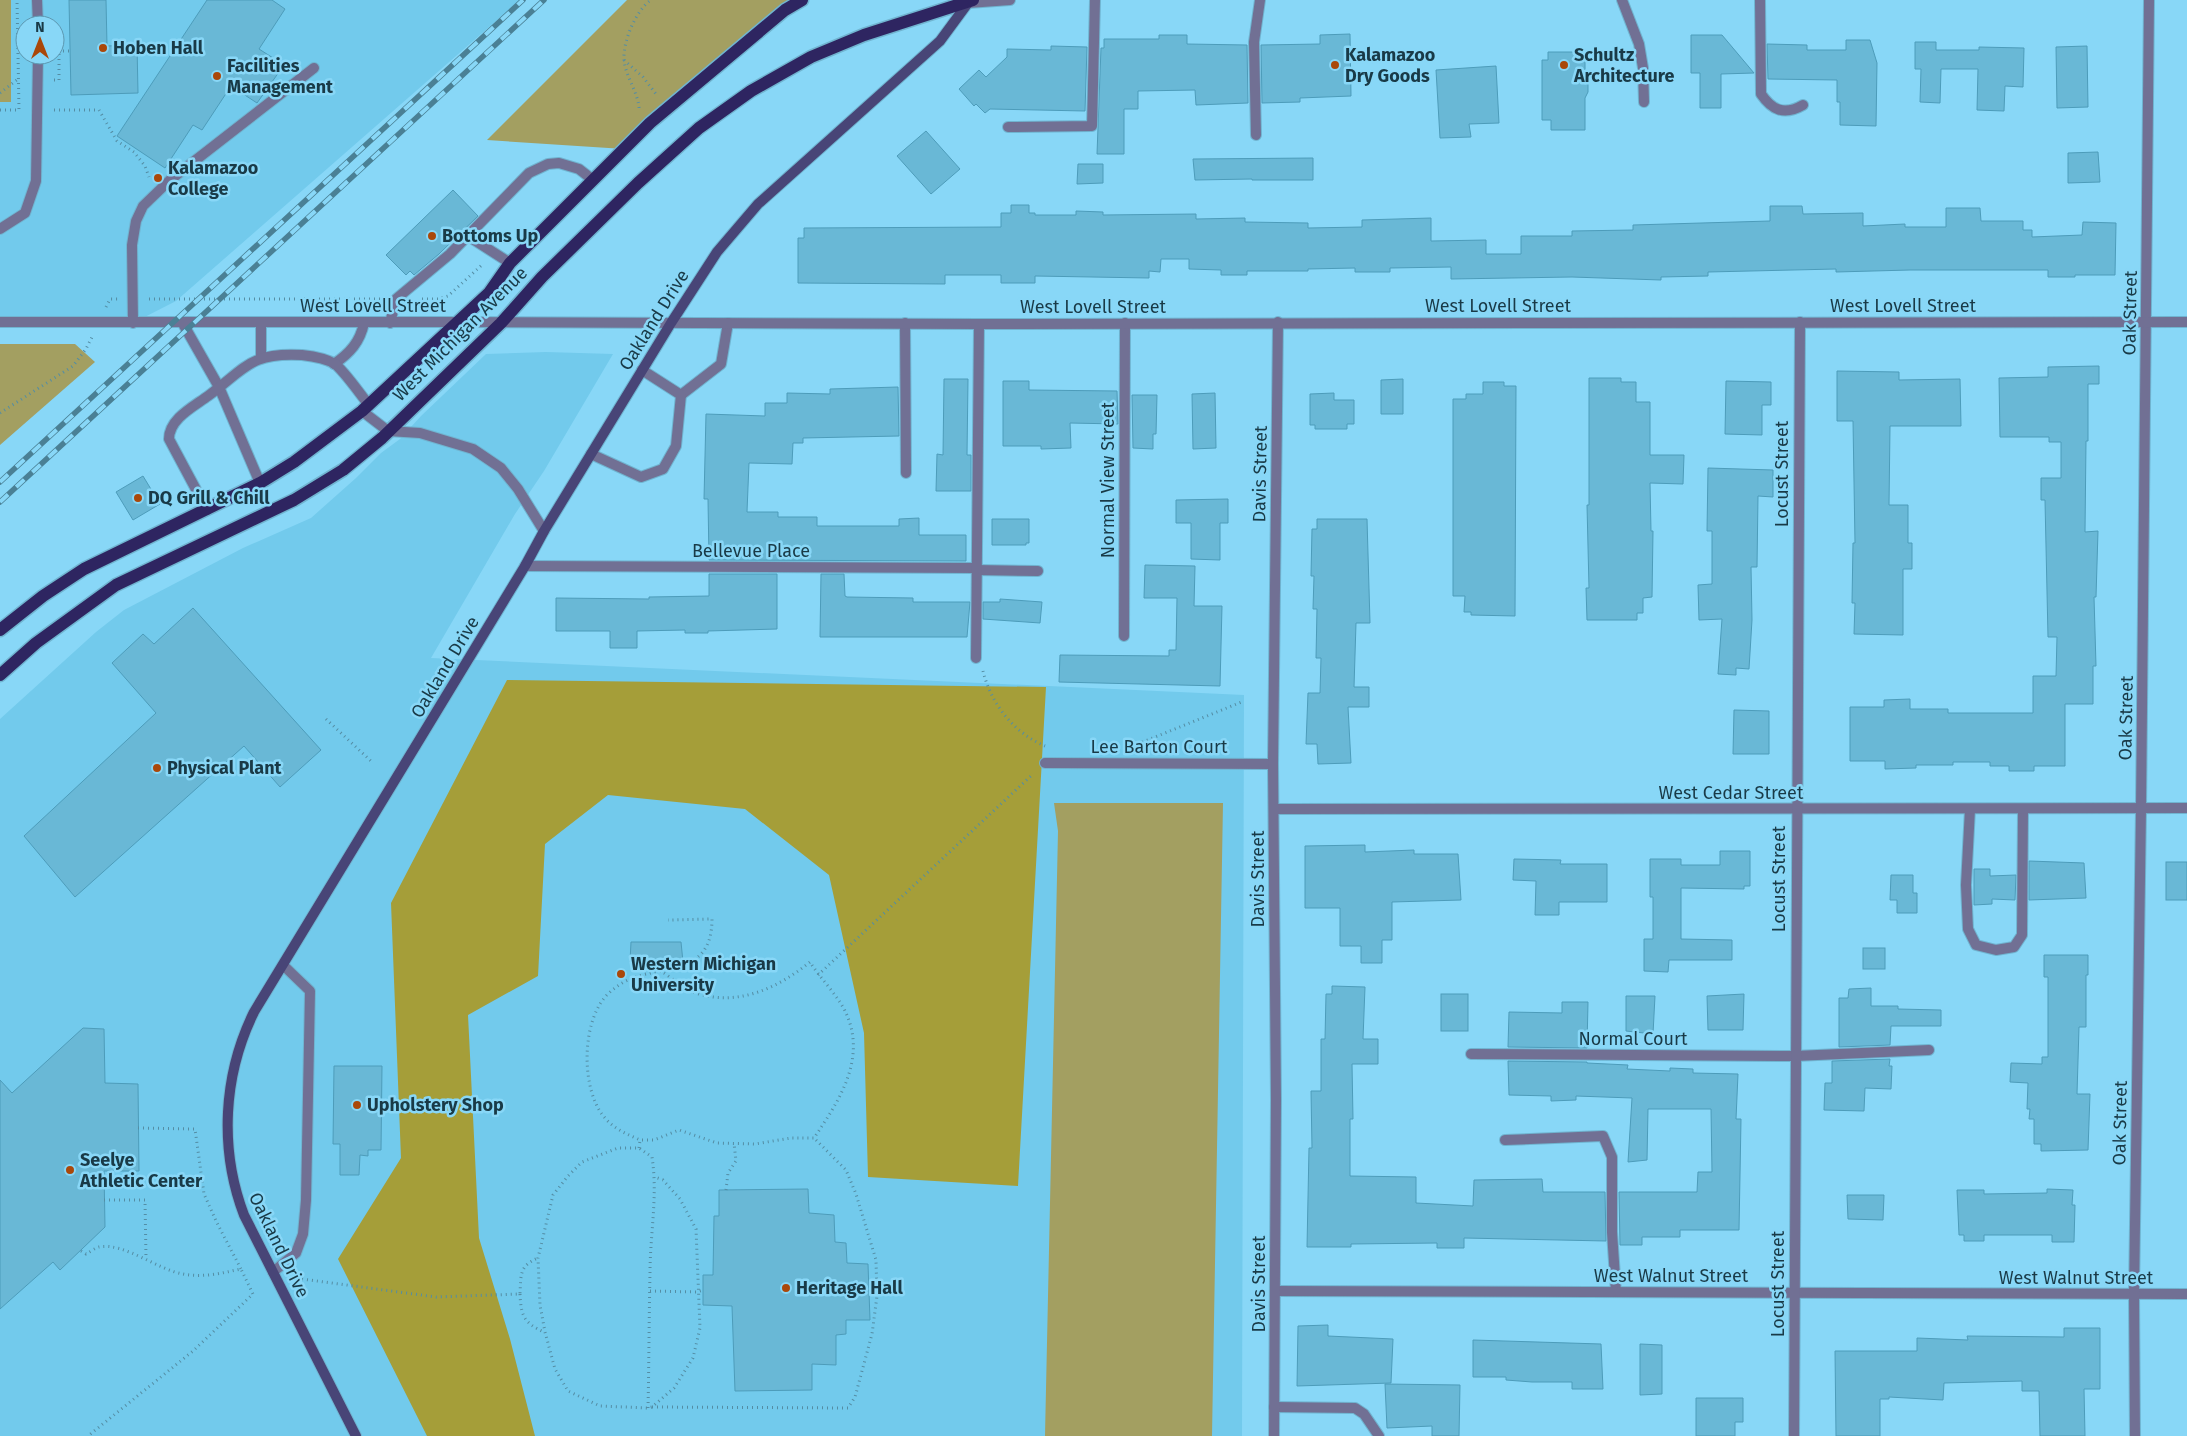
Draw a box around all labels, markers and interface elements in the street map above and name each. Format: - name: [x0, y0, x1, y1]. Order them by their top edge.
- north arrow: [15, 15, 65, 65]
- text: N: [35, 19, 45, 36]
- place label: Hoben Hall: [113, 37, 204, 59]
- marker: Hoben Hall: [97, 42, 109, 54]
- place label: Kalamazoo Dry Goods: [1345, 44, 1435, 87]
- place label: Schultz Architecture: [1573, 44, 1674, 87]
- place label: Facilities Management: [227, 55, 334, 98]
- marker: Kalamazoo Dry Goods: [1329, 59, 1341, 71]
- marker: Schultz Architecture: [1558, 59, 1570, 71]
- marker: Facilities Management: [211, 70, 223, 82]
- place label: Kalamazoo College: [168, 157, 258, 200]
- marker: Kalamazoo College: [152, 172, 164, 184]
- place label: Bottoms Up: [442, 225, 539, 247]
- marker: Bottoms Up: [426, 230, 438, 242]
- street label: West Michigan Avenue: [388, 262, 532, 406]
- street label: Oakland Drive: [614, 266, 694, 374]
- street label: Oak Street: [2118, 270, 2142, 356]
- street label: West Lovell Street: [300, 295, 446, 317]
- street label: West Lovell Street: [1425, 295, 1571, 317]
- street label: West Lovell Street: [1830, 295, 1976, 317]
- street label: West Lovell Street: [1020, 296, 1166, 318]
- street label: Normal View Street: [1097, 401, 1119, 558]
- street label: Locust Street: [1771, 420, 1793, 527]
- street label: Davis Street: [1248, 425, 1272, 523]
- place label: DQ Grill & Chill: [148, 487, 270, 509]
- marker: DQ Grill & Chill: [132, 492, 144, 504]
- street label: Bellevue Place: [692, 540, 810, 562]
- street label: Oakland Drive: [406, 612, 484, 722]
- street label: Oak Street: [2114, 675, 2138, 761]
- street label: Lee Barton Court: [1091, 736, 1228, 758]
- place label: Physical Plant: [167, 757, 283, 779]
- marker: Physical Plant: [151, 762, 163, 774]
- street label: West Cedar Street: [1659, 782, 1804, 804]
- street label: Locust Street: [1768, 825, 1790, 932]
- street label: Davis Street: [1247, 830, 1269, 927]
- place label: Western Michigan University: [631, 953, 776, 996]
- marker: Western Michigan University: [615, 968, 627, 980]
- street label: Normal Court: [1579, 1028, 1688, 1050]
- street label: Oak Street: [2108, 1080, 2132, 1166]
- place label: Upholstery Shop: [367, 1094, 504, 1116]
- marker: Upholstery Shop: [351, 1099, 363, 1111]
- place label: Seelye Athletic Center: [79, 1149, 203, 1192]
- marker: Seelye Athletic Center: [64, 1164, 76, 1176]
- street label: Oakland Drive: [244, 1189, 314, 1301]
- street label: Locust Street: [1767, 1230, 1789, 1337]
- street label: Davis Street: [1248, 1235, 1270, 1332]
- street label: West Walnut Street: [1594, 1265, 1749, 1287]
- street label: West Walnut Street: [1999, 1267, 2154, 1289]
- place label: Heritage Hall: [796, 1277, 903, 1299]
- marker: Heritage Hall: [780, 1282, 792, 1294]

